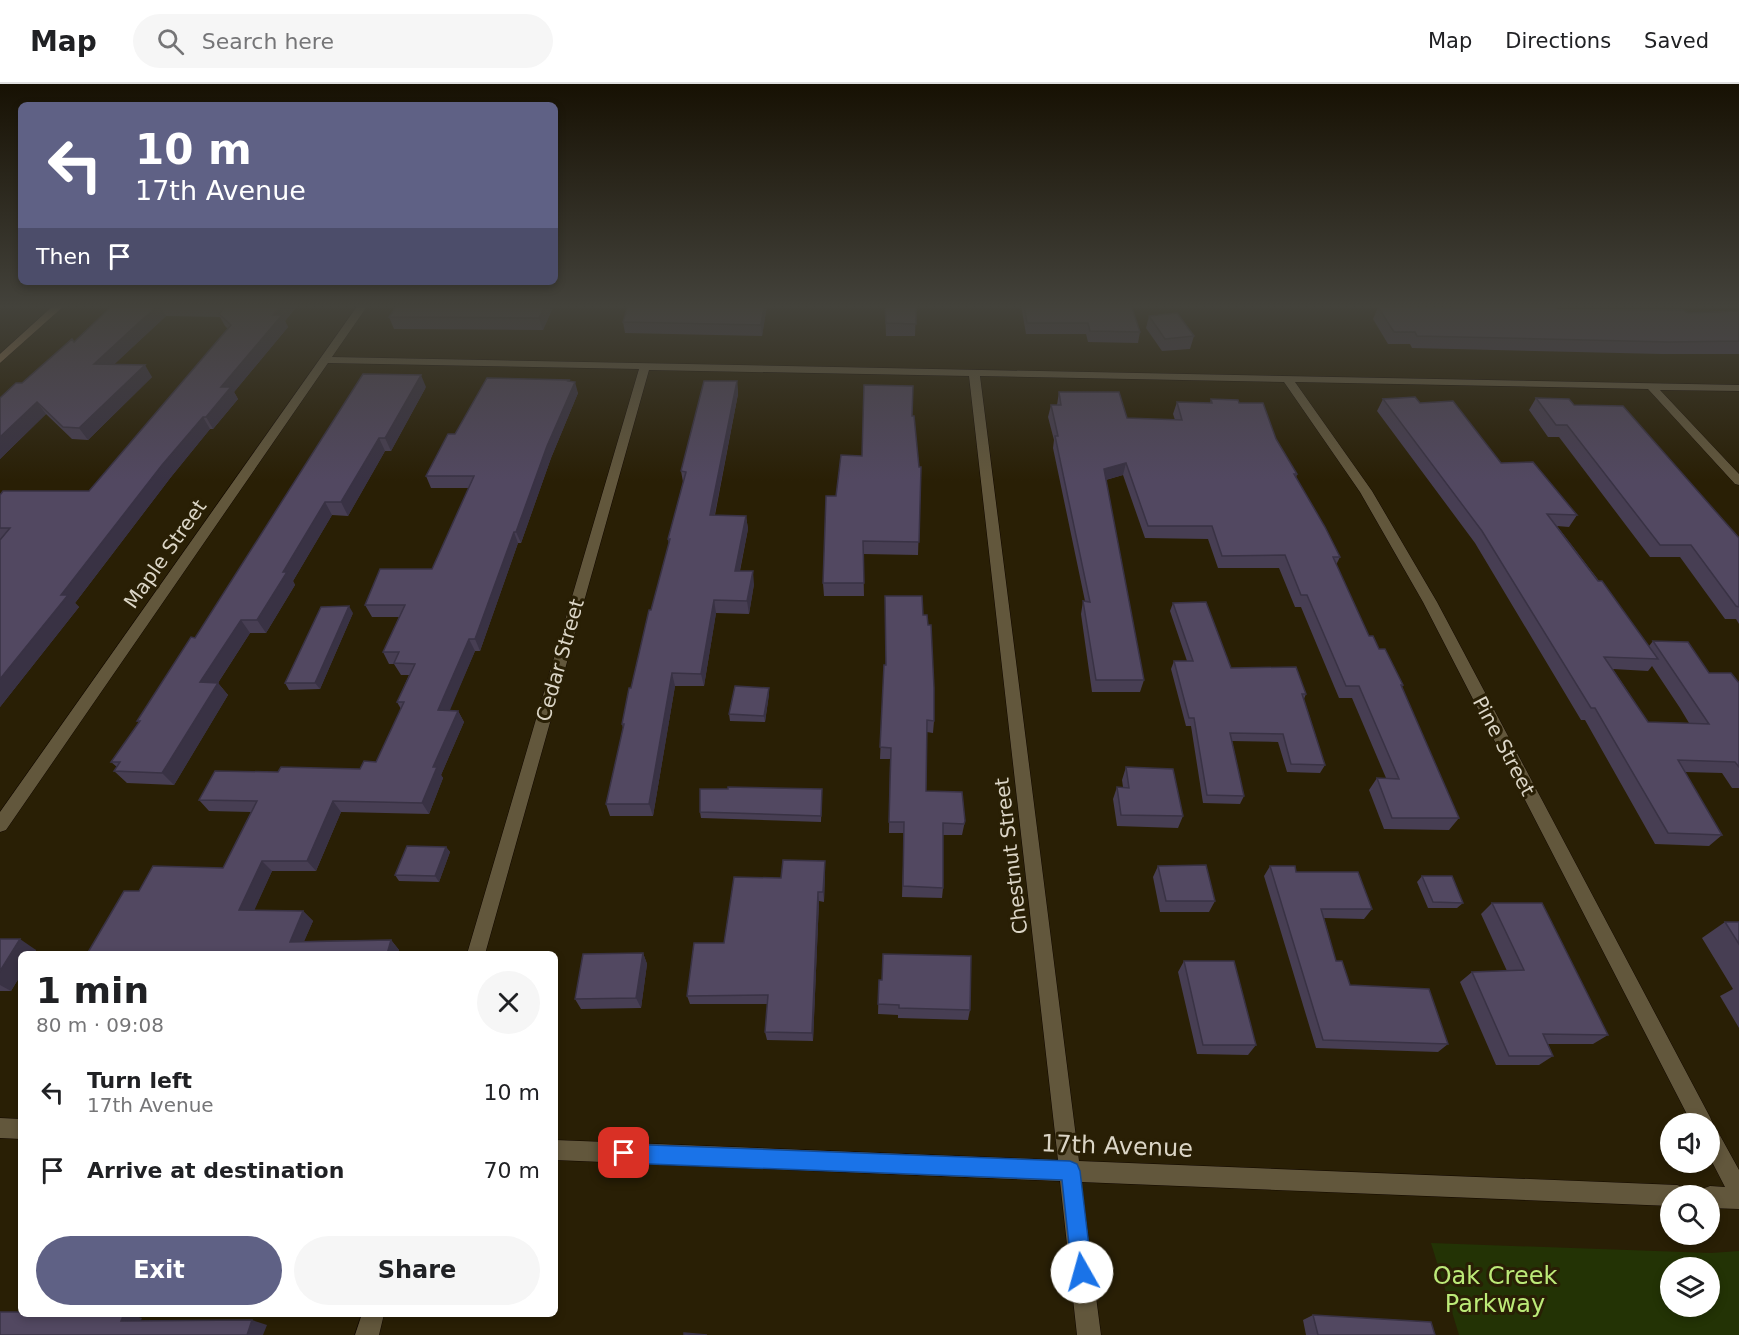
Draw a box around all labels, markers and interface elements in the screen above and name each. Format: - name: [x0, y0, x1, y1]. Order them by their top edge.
- search box: [133, 14, 553, 68]
- text: Map: [30, 25, 97, 58]
- icon: search: [154, 25, 187, 58]
- text: Search here: [202, 29, 334, 54]
- text: Map: [1428, 29, 1472, 53]
- text: Directions: [1505, 29, 1611, 53]
- text: Saved: [1644, 29, 1709, 53]
- text: 10 m: [135, 125, 252, 174]
- icon: left: [36, 126, 114, 204]
- text: 17th Avenue: [135, 175, 306, 206]
- icon: arrive: [103, 240, 136, 273]
- text: Then: [36, 244, 91, 269]
- street label: Maple Street: [119, 495, 211, 613]
- street label: Cedar Street: [531, 596, 589, 724]
- street label: Pine Street: [1468, 692, 1540, 800]
- street label: Chestnut Street: [989, 776, 1033, 936]
- text: 1 min: [36, 970, 149, 1011]
- button: close: [477, 971, 540, 1034]
- text: 80 m · 09:08: [36, 1013, 164, 1037]
- text: Turn left: [87, 1068, 192, 1093]
- icon: left: [36, 1076, 69, 1109]
- text: 10 m: [484, 1080, 540, 1105]
- text: 17th Avenue: [87, 1093, 214, 1117]
- map controls: [1660, 1113, 1720, 1317]
- button: sound: [1660, 1113, 1720, 1173]
- pin: [598, 1127, 649, 1178]
- street label: 17th Avenue: [1041, 1129, 1193, 1163]
- icon: arrive: [607, 1136, 640, 1169]
- icon: arrive: [36, 1154, 69, 1187]
- text: Arrive at destination: [87, 1158, 344, 1183]
- text: 70 m: [484, 1158, 540, 1183]
- button: search: [1660, 1185, 1720, 1245]
- button: Exit: [36, 1236, 282, 1305]
- button: Share: [294, 1236, 540, 1305]
- position arrow: [1050, 1240, 1114, 1304]
- button: layers: [1660, 1257, 1720, 1317]
- park label: Oak Creek Parkway: [1433, 1262, 1557, 1318]

